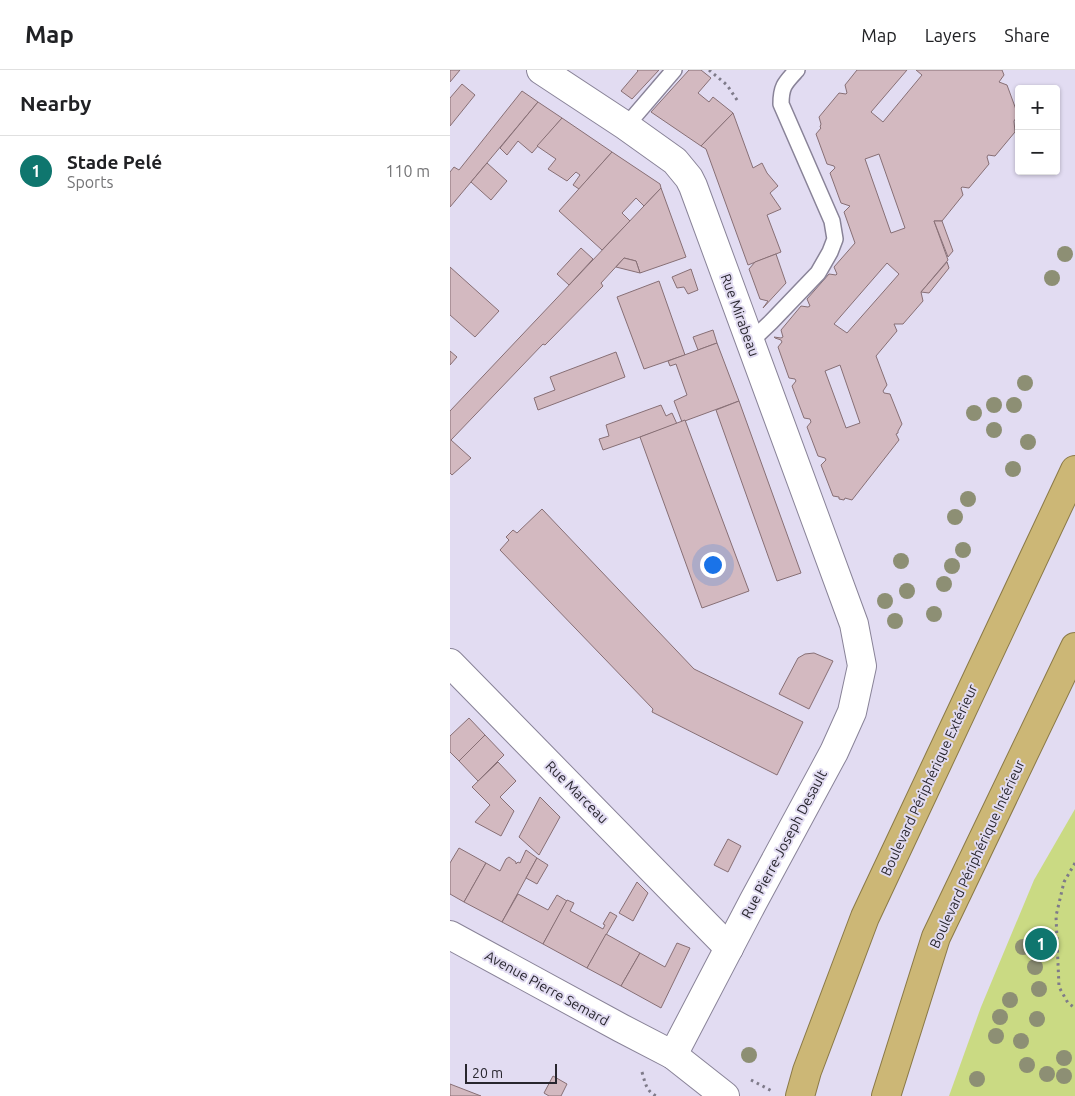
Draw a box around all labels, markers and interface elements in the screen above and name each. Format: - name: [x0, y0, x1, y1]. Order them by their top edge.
- text: Map: [25, 21, 74, 48]
- text: Map: [861, 25, 897, 45]
- text: Layers: [925, 25, 976, 45]
- text: Share: [1004, 25, 1050, 45]
- map controls: [1015, 85, 1060, 175]
- button: +: [1015, 85, 1060, 130]
- text: Nearby: [20, 91, 91, 115]
- button: −: [1015, 130, 1060, 175]
- text: Stade Pelé: [67, 151, 162, 173]
- text: 1: [31, 162, 41, 180]
- text: 110 m: [385, 162, 430, 180]
- text: Sports: [67, 173, 113, 191]
- street label: Rue Mirabeau: [718, 271, 762, 359]
- your location: [700, 552, 726, 578]
- street label: Boulevard Périphérique Extérieur: [877, 681, 981, 878]
- street label: Rue Marceau: [542, 757, 612, 827]
- street label: Boulevard Périphérique Intérieur: [926, 757, 1028, 951]
- street label: Rue Pierre-Joseph Desault: [738, 767, 830, 921]
- pin: 1: [1025, 925, 1057, 963]
- street label: Avenue Pierre Semard: [482, 947, 612, 1029]
- scale bar: [465, 1061, 558, 1084]
- text: 20 m: [472, 1065, 503, 1081]

